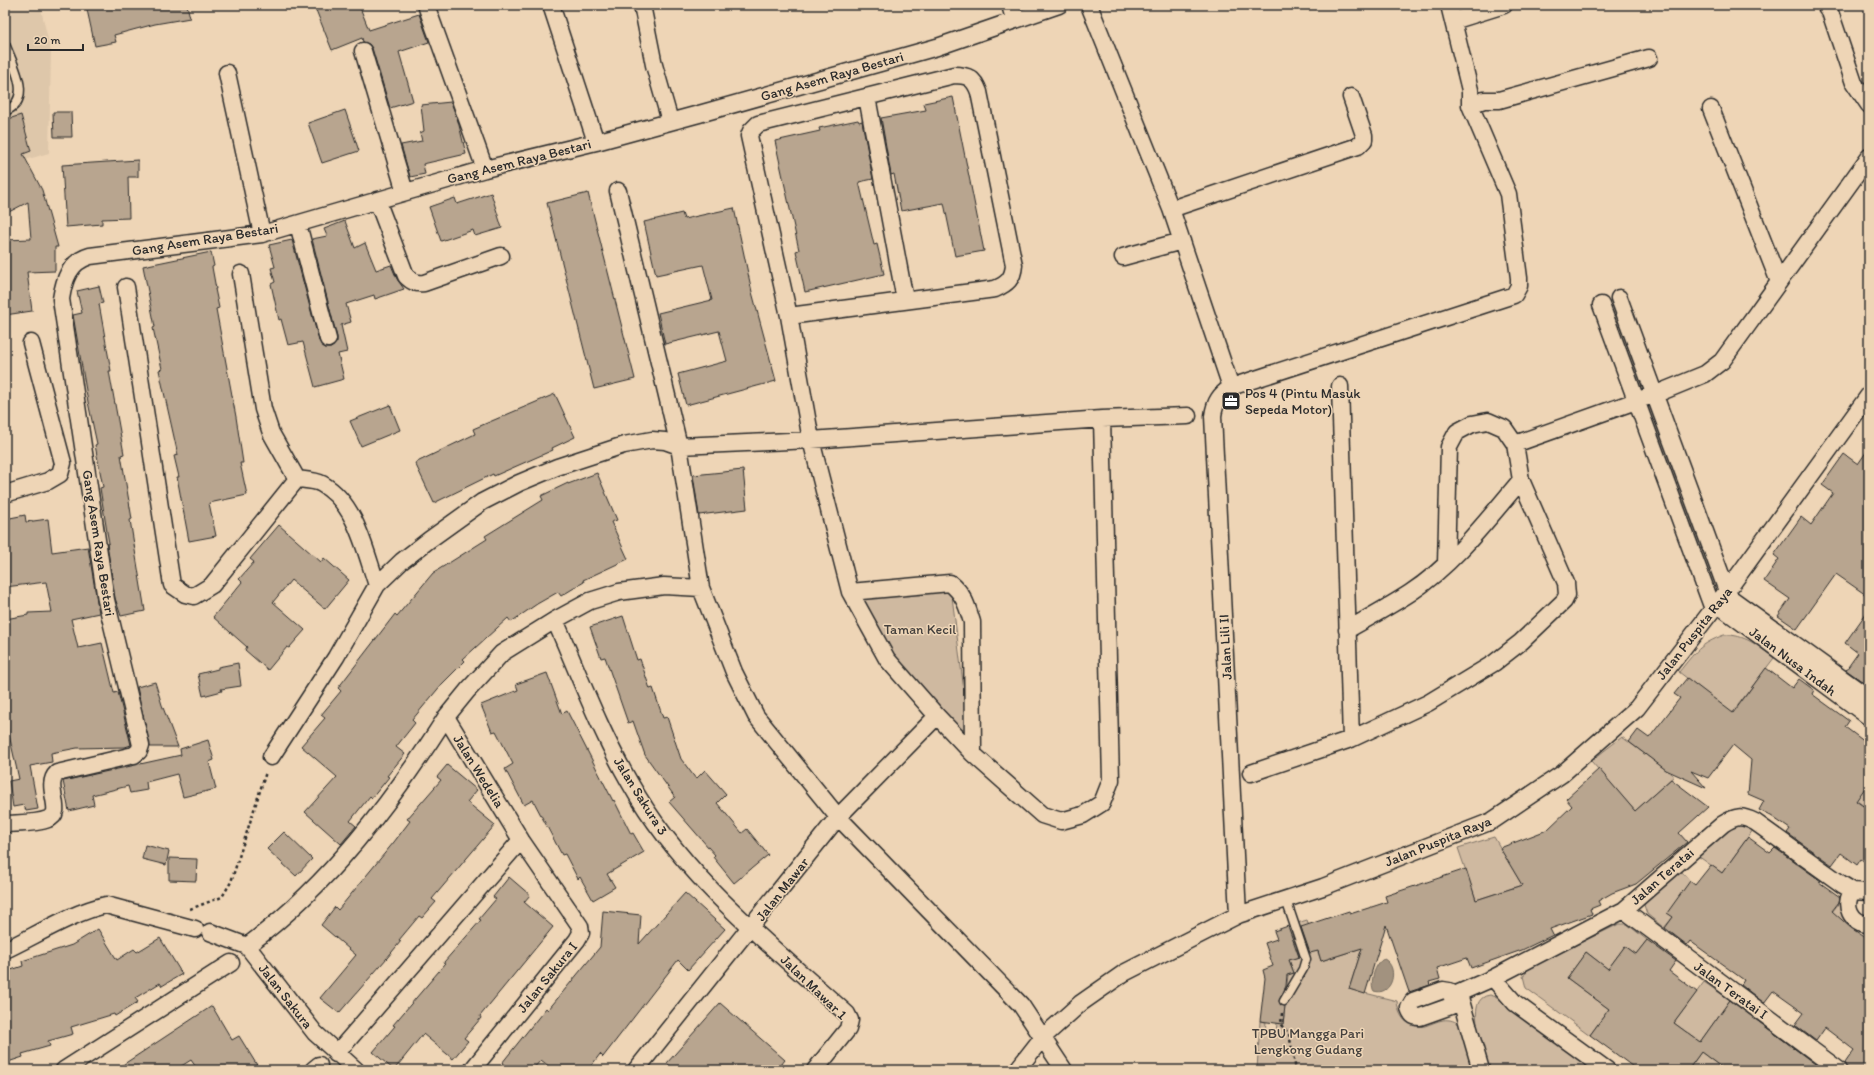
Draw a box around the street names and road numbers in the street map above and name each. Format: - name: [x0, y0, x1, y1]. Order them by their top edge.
- street label: Gang Asem Raya Bestari: [759, 48, 906, 105]
- street label: Gang Asem Raya Bestari: [445, 135, 593, 188]
- street label: Gang Asem Raya Bestari: [131, 220, 279, 259]
- street label: Gang Asem Raya Bestari: [79, 469, 118, 617]
- street label: Jalan Puspita Raya: [1653, 583, 1736, 683]
- street label: Jalan Lili II: [1215, 614, 1236, 680]
- street label: Jalan Nusa Indah: [1746, 623, 1840, 700]
- street label: Jalan Wedelia: [449, 732, 508, 812]
- street label: Jalan Sakura 3: [610, 754, 671, 839]
- street label: Jalan Puspita Raya: [1382, 812, 1495, 871]
- street label: Jalan Teratai: [1627, 844, 1697, 909]
- street label: Jalan Mawar: [752, 854, 813, 925]
- street label: Jalan Sakura I: [514, 938, 581, 1016]
- street label: Jalan Mawar 1: [777, 951, 851, 1024]
- street label: Jalan Teratai I: [1691, 958, 1771, 1023]
- street label: Jalan Sakura: [255, 960, 316, 1032]

